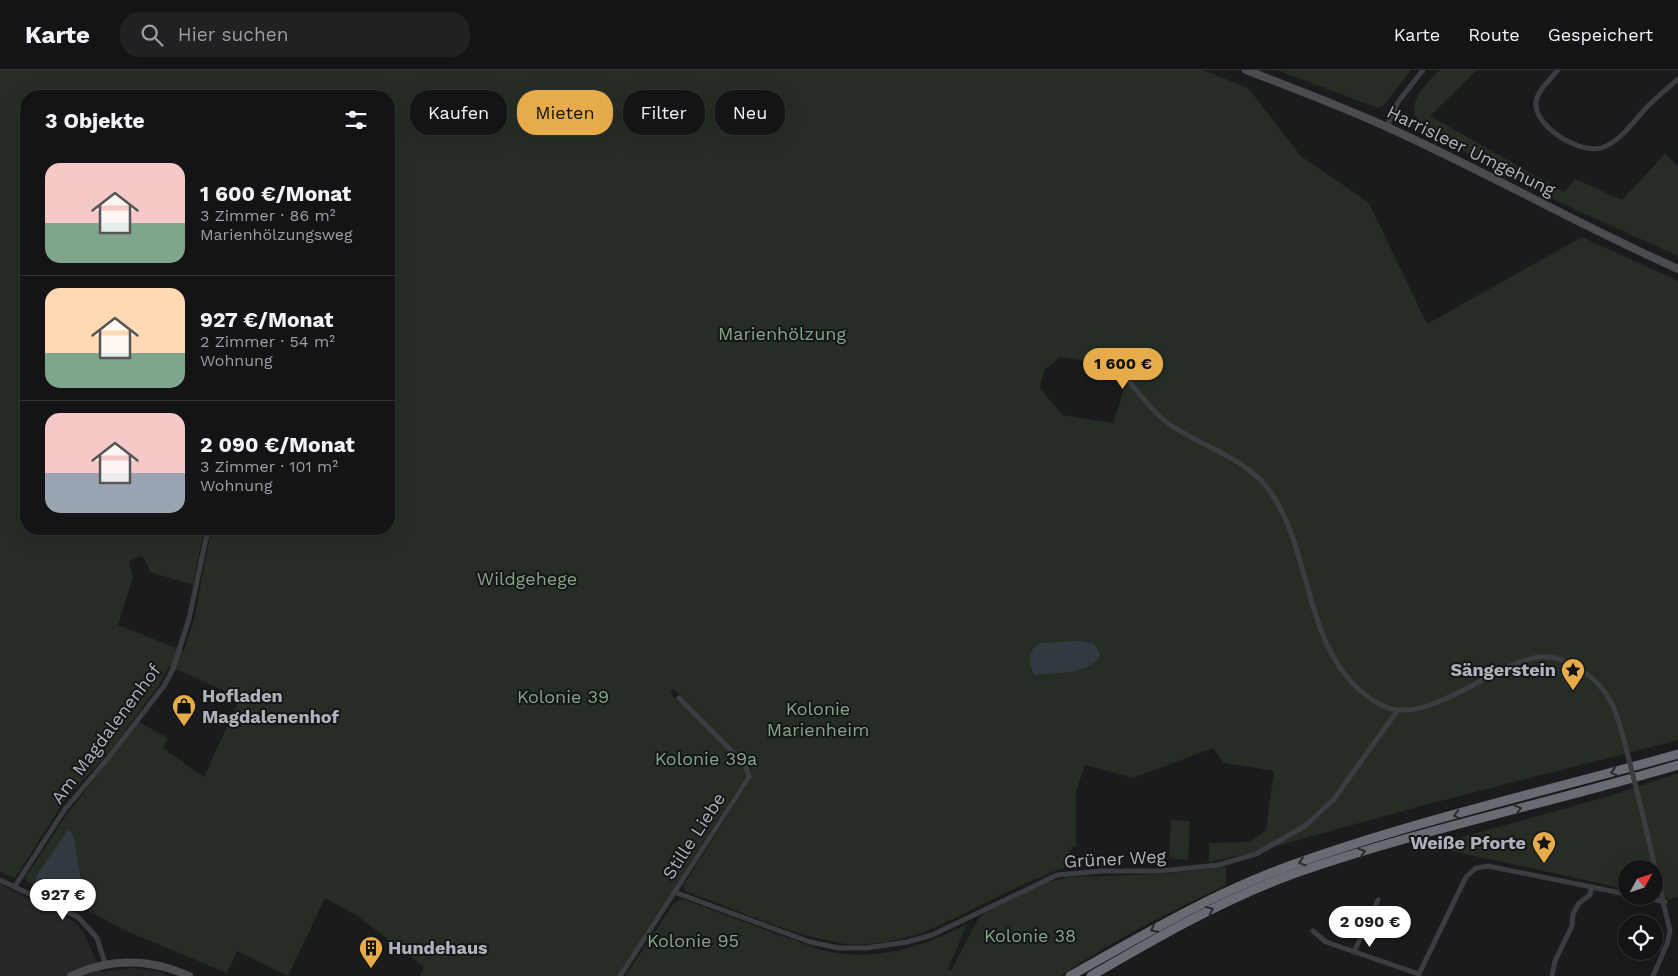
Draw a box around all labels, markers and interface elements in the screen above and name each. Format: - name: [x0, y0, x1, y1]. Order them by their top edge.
- search box: [120, 12, 470, 57]
- text: Karte: [25, 21, 90, 49]
- icon: search: [138, 21, 166, 49]
- text: Hier suchen: [178, 23, 288, 46]
- text: Karte: [1394, 24, 1440, 45]
- text: Route: [1468, 24, 1520, 45]
- text: Gespeichert: [1548, 24, 1653, 45]
- chip: Kaufen: [410, 90, 507, 135]
- chip: Mieten: [517, 90, 613, 135]
- chip: Filter: [623, 90, 705, 135]
- chip: Neu: [715, 90, 785, 135]
- street label: Harrisleer Umgehung: [1384, 101, 1559, 201]
- icon: filters: [342, 106, 370, 134]
- text: 3 Objekte: [45, 108, 145, 133]
- text: 1 600 €/Monat: [200, 181, 351, 206]
- icon: home: [85, 183, 145, 243]
- text: 3 Zimmer · 86 m²: [200, 206, 336, 225]
- text: Marienhölzungsweg: [200, 225, 353, 244]
- text: 927 €/Monat: [200, 307, 333, 332]
- icon: home: [85, 308, 145, 368]
- park label: Marienhölzung: [718, 323, 846, 344]
- text: 2 Zimmer · 54 m²: [200, 332, 335, 351]
- pin: 1 600 €: [1077, 348, 1169, 390]
- text: Wohnung: [200, 351, 273, 370]
- text: 1 600 €: [1094, 354, 1152, 373]
- text: 2 090 €/Monat: [200, 432, 355, 457]
- icon: home: [85, 433, 145, 493]
- text: 3 Zimmer · 101 m²: [200, 457, 338, 476]
- text: Wohnung: [200, 476, 273, 495]
- park label: Wildgehege: [477, 568, 577, 589]
- place icon: Sängerstein: [1560, 657, 1586, 691]
- place label: Sängerstein: [1451, 659, 1556, 680]
- street label: Am Magdalenenhof: [46, 660, 165, 808]
- place label: Hofladen Magdalenenhof: [202, 685, 340, 727]
- park label: Kolonie 39: [517, 686, 609, 707]
- shop icon: Hofladen Magdalenenhof: [171, 693, 197, 727]
- park label: Kolonie Marienheim: [767, 698, 869, 740]
- park label: Kolonie 39a: [655, 748, 757, 769]
- one-way arrow: [1610, 766, 1619, 777]
- street label: Stille Liebe: [658, 788, 729, 883]
- one-way arrow: [1514, 804, 1523, 815]
- one-way arrow: [1454, 809, 1462, 819]
- place icon: Weiße Pforte: [1531, 830, 1557, 864]
- place label: Weiße Pforte: [1410, 832, 1526, 853]
- street label: Grüner Weg: [1063, 845, 1167, 872]
- one-way arrow: [1357, 848, 1365, 858]
- one-way arrow: [1298, 856, 1307, 866]
- north arrow: [1618, 860, 1662, 905]
- map controls: [1618, 860, 1663, 960]
- pin: 927 €: [28, 878, 98, 921]
- text: 927 €: [41, 885, 85, 904]
- one-way arrow: [1205, 906, 1214, 917]
- pin: 2 090 €: [1324, 906, 1416, 948]
- text: 2 090 €: [1340, 912, 1400, 931]
- button: locate: [1618, 915, 1663, 960]
- one-way arrow: [1151, 923, 1160, 933]
- park label: Kolonie 38: [984, 925, 1076, 946]
- park label: Kolonie 95: [647, 930, 739, 951]
- building icon: Hundehaus: [358, 935, 384, 969]
- place label: Hundehaus: [388, 937, 488, 958]

